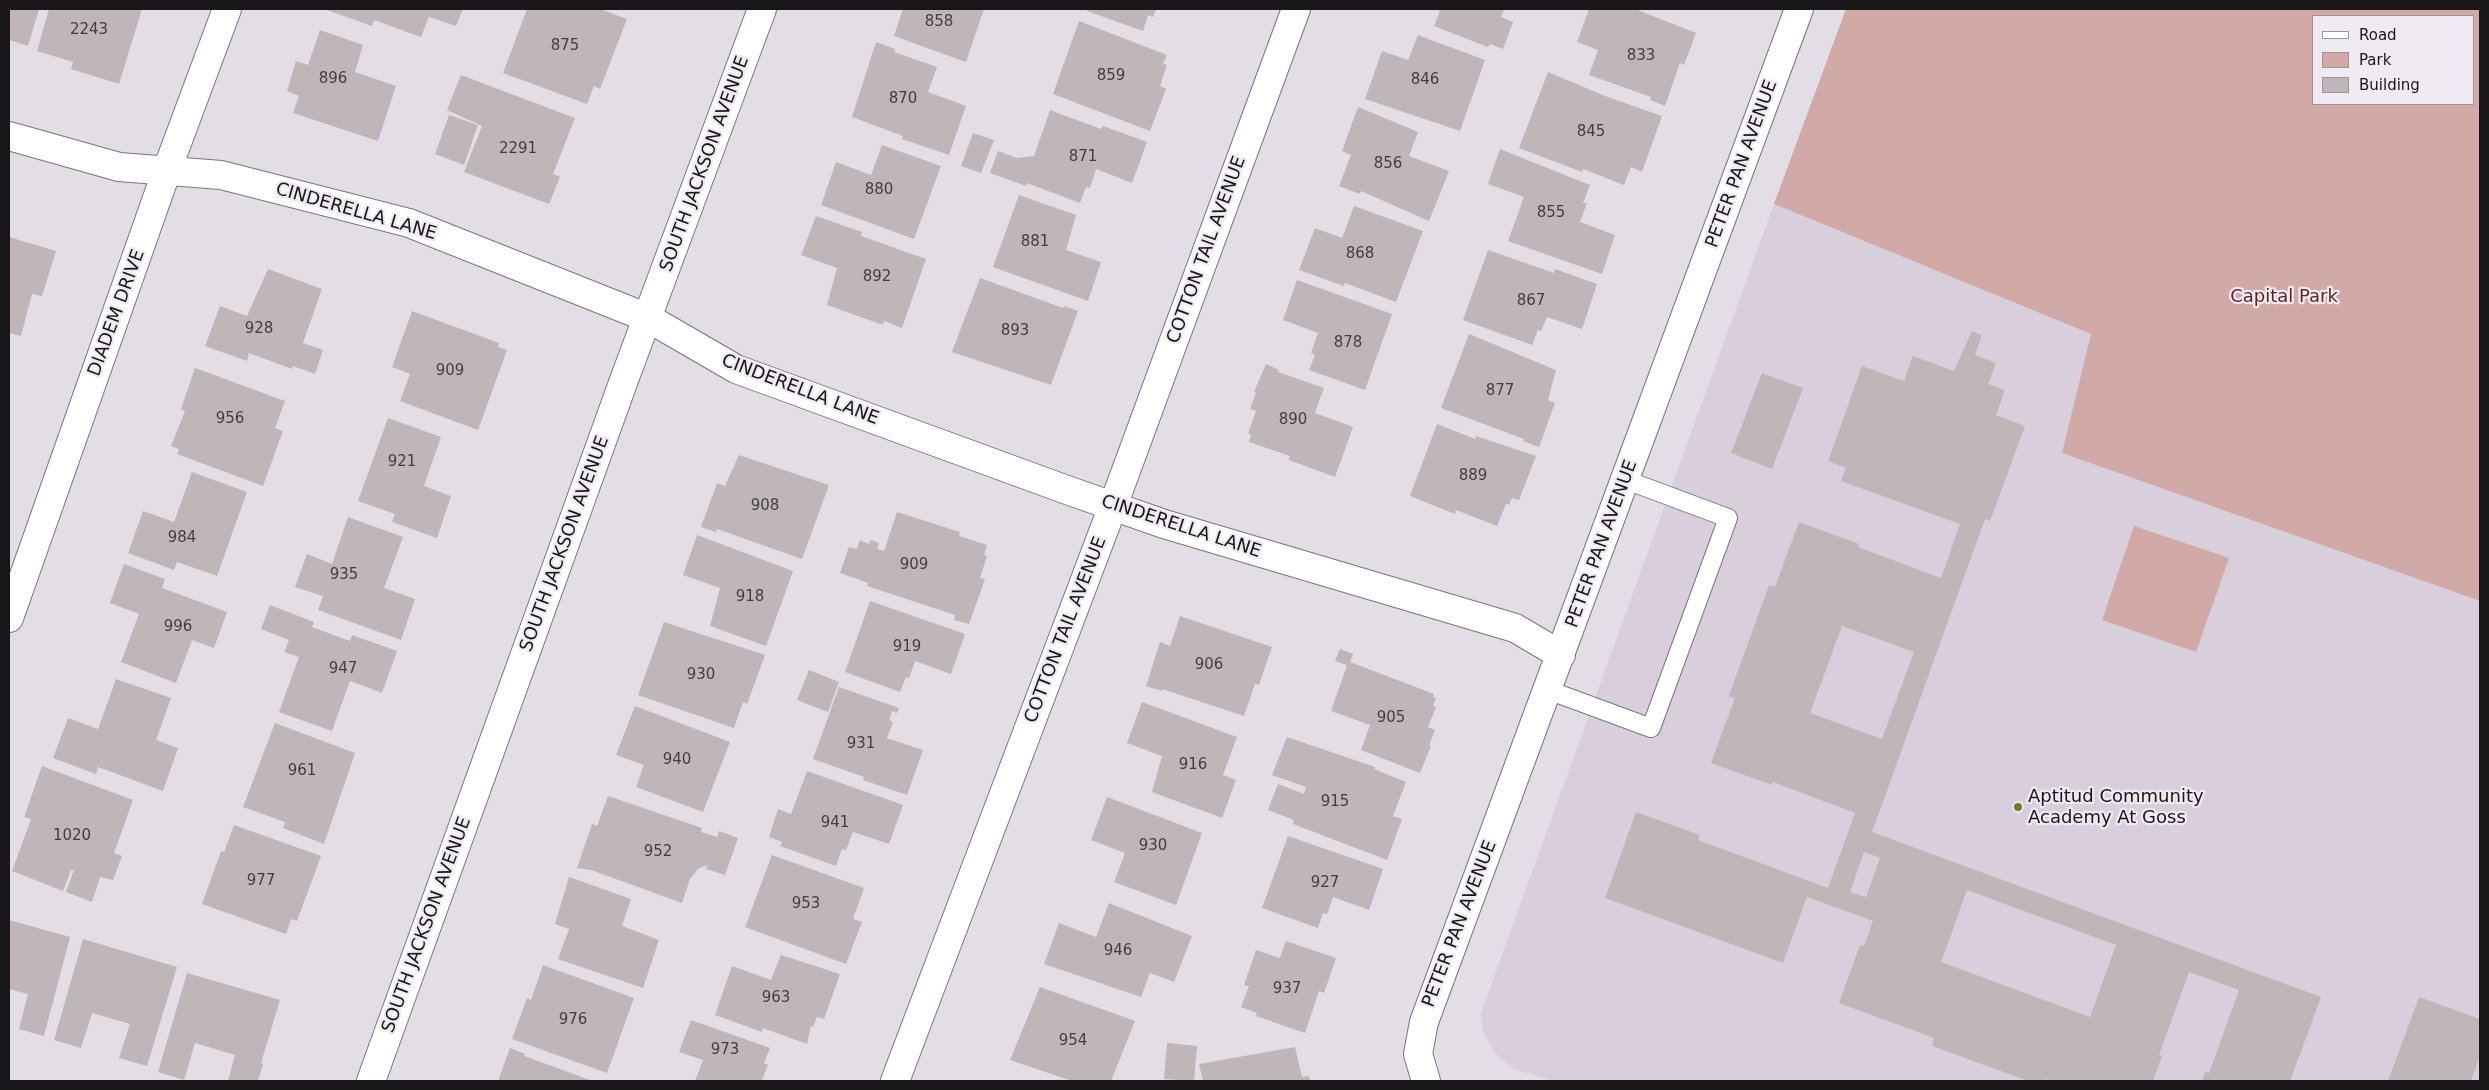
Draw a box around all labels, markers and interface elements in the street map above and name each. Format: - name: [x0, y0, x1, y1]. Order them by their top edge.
- house number: 858: [925, 13, 953, 31]
- legend: [2312, 15, 2474, 105]
- house number: 2243: [70, 21, 108, 39]
- text: Road: [2359, 26, 2397, 44]
- house number: 875: [551, 37, 579, 55]
- house number: 833: [1627, 47, 1655, 65]
- text: Park: [2359, 51, 2391, 69]
- street label: SOUTH JACKSON AVENUE: [656, 53, 754, 275]
- house number: 859: [1097, 67, 1125, 85]
- house number: 896: [319, 70, 347, 88]
- house number: 846: [1411, 71, 1439, 89]
- text: Building: [2359, 76, 2420, 94]
- street label: PETER PAN AVENUE: [1702, 77, 1782, 251]
- house number: 870: [889, 90, 917, 108]
- house number: 845: [1577, 123, 1605, 141]
- house number: 2291: [499, 140, 537, 158]
- house number: 871: [1069, 148, 1097, 166]
- street label: COTTON TAIL AVENUE: [1163, 153, 1251, 347]
- house number: 856: [1374, 155, 1402, 173]
- street label: CINDERELLA LANE: [273, 179, 439, 245]
- house number: 880: [865, 181, 893, 199]
- house number: 855: [1537, 204, 1565, 222]
- house number: 881: [1021, 233, 1049, 251]
- house number: 868: [1346, 245, 1374, 263]
- street label: DIADEM DRIVE: [84, 247, 150, 379]
- house number: 892: [863, 268, 891, 286]
- park label: Capital Park: [2230, 286, 2338, 308]
- house number: 867: [1517, 292, 1545, 310]
- house number: 928: [245, 320, 273, 338]
- house number: 893: [1001, 322, 1029, 340]
- house number: 878: [1334, 334, 1362, 352]
- street label: CINDERELLA LANE: [718, 350, 882, 430]
- house number: 909: [436, 362, 464, 380]
- house number: 877: [1486, 382, 1514, 400]
- house number: 956: [216, 410, 244, 428]
- house number: 890: [1279, 411, 1307, 429]
- street label: SOUTH JACKSON AVENUE: [516, 433, 614, 655]
- house number: 921: [388, 453, 416, 471]
- street label: PETER PAN AVENUE: [1562, 457, 1642, 631]
- house number: 889: [1459, 467, 1487, 485]
- street label: CINDERELLA LANE: [1098, 491, 1264, 563]
- house number: 908: [751, 497, 779, 515]
- house number: 984: [168, 529, 196, 547]
- street label: COTTON TAIL AVENUE: [1021, 534, 1111, 726]
- house number: 909: [900, 556, 928, 574]
- house number: 935: [330, 566, 358, 584]
- house number: 918: [736, 588, 764, 606]
- house number: 996: [164, 618, 192, 636]
- house number: 919: [893, 638, 921, 656]
- house number: 906: [1195, 656, 1223, 674]
- house number: 947: [329, 660, 357, 678]
- house number: 930: [687, 666, 715, 684]
- house number: 905: [1377, 709, 1405, 727]
- house number: 931: [847, 735, 875, 753]
- house number: 940: [663, 751, 691, 769]
- house number: 916: [1179, 756, 1207, 774]
- house number: 961: [288, 762, 316, 780]
- place label: Aptitud Community Academy At Goss: [2028, 786, 2204, 829]
- house number: 915: [1321, 793, 1349, 811]
- marker: Aptitud Community Academy At Goss: [2012, 801, 2024, 813]
- street label: SOUTH JACKSON AVENUE: [378, 814, 476, 1036]
- house number: 941: [821, 814, 849, 832]
- house number: 1020: [53, 827, 91, 845]
- house number: 930: [1139, 837, 1167, 855]
- street label: PETER PAN AVENUE: [1418, 838, 1502, 1010]
- house number: 952: [644, 843, 672, 861]
- house number: 977: [247, 872, 275, 890]
- house number: 927: [1311, 874, 1339, 892]
- house number: 953: [792, 895, 820, 913]
- house number: 946: [1104, 942, 1132, 960]
- house number: 937: [1273, 980, 1301, 998]
- house number: 963: [762, 989, 790, 1007]
- house number: 976: [559, 1011, 587, 1029]
- house number: 954: [1059, 1032, 1087, 1050]
- house number: 973: [711, 1041, 739, 1059]

